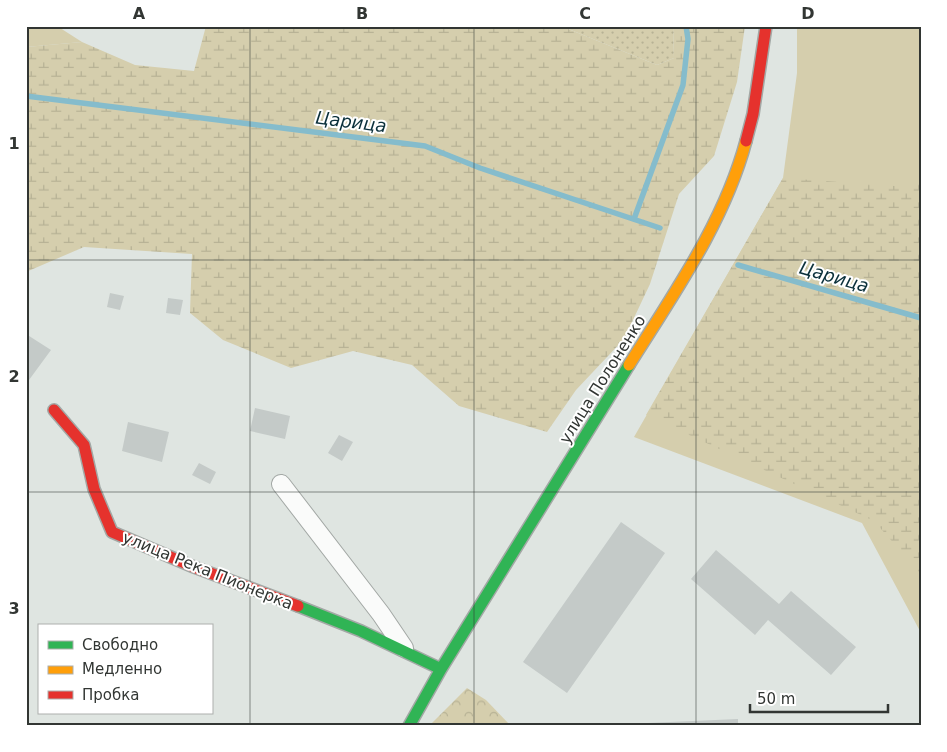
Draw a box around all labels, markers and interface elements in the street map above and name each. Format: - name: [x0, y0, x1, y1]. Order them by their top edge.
- text: A: [133, 4, 146, 23]
- text: B: [356, 4, 368, 23]
- text: C: [579, 4, 591, 23]
- text: D: [801, 4, 815, 23]
- water label: Царица: [314, 107, 388, 136]
- text: 1: [8, 134, 20, 153]
- water label: Царица: [797, 257, 871, 296]
- street label: улица Полоненко: [555, 312, 650, 447]
- text: 2: [8, 367, 20, 386]
- street label: улица Река Пионерка: [120, 528, 296, 613]
- text: 3: [8, 599, 20, 618]
- legend: [38, 624, 212, 714]
- text: Свободно: [82, 636, 158, 654]
- text: Медленно: [82, 660, 162, 678]
- scale bar: [750, 682, 887, 714]
- text: Пробка: [82, 686, 139, 704]
- text: 50 m: [757, 690, 795, 708]

